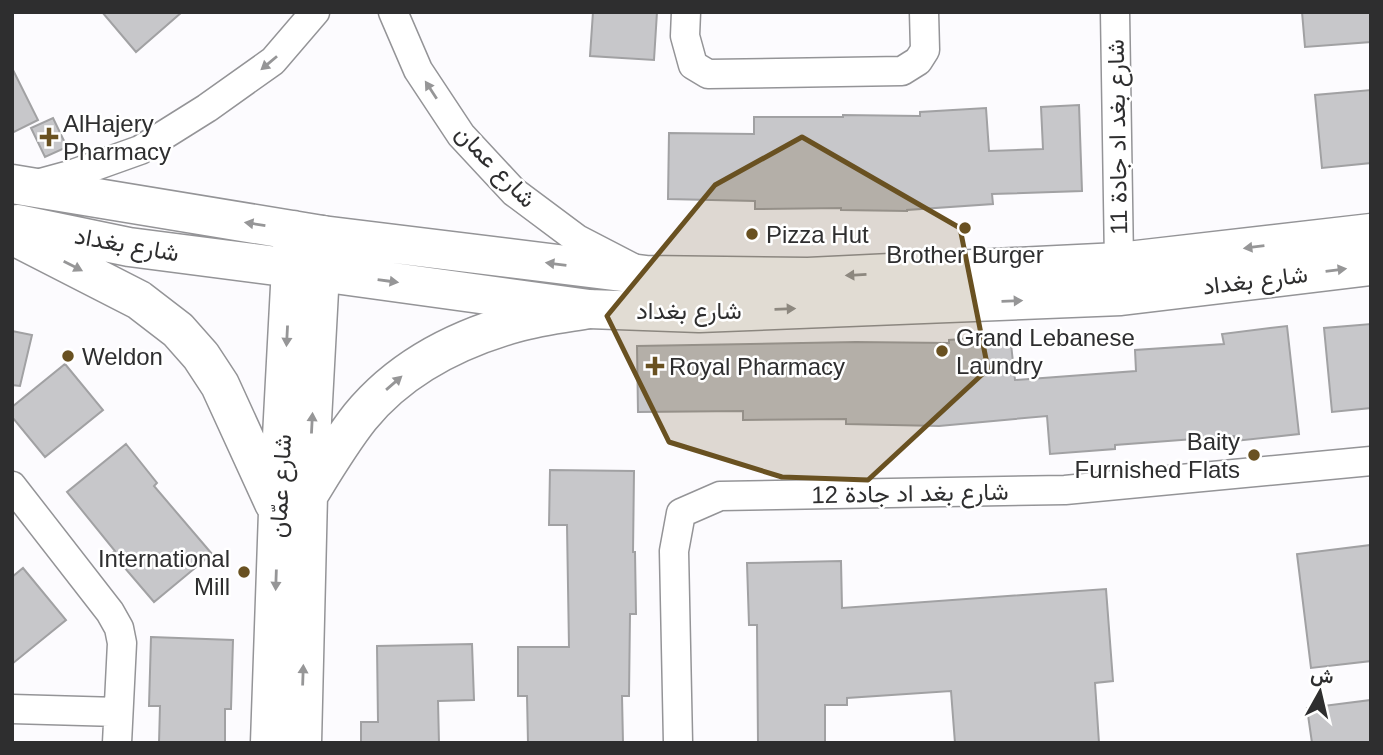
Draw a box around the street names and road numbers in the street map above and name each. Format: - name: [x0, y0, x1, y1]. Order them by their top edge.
- street label: شارع بغد اد جادة 11: [1102, 39, 1135, 235]
- street label: شارع عمان: [448, 119, 542, 215]
- street label: شارع بغداد: [72, 222, 181, 269]
- street label: شارع بغداد: [1201, 260, 1309, 303]
- street label: شارع بغداد: [636, 297, 742, 327]
- street label: شارع عمّان: [264, 433, 299, 539]
- street label: شارع بغد اد جادة 12: [811, 478, 1009, 511]

